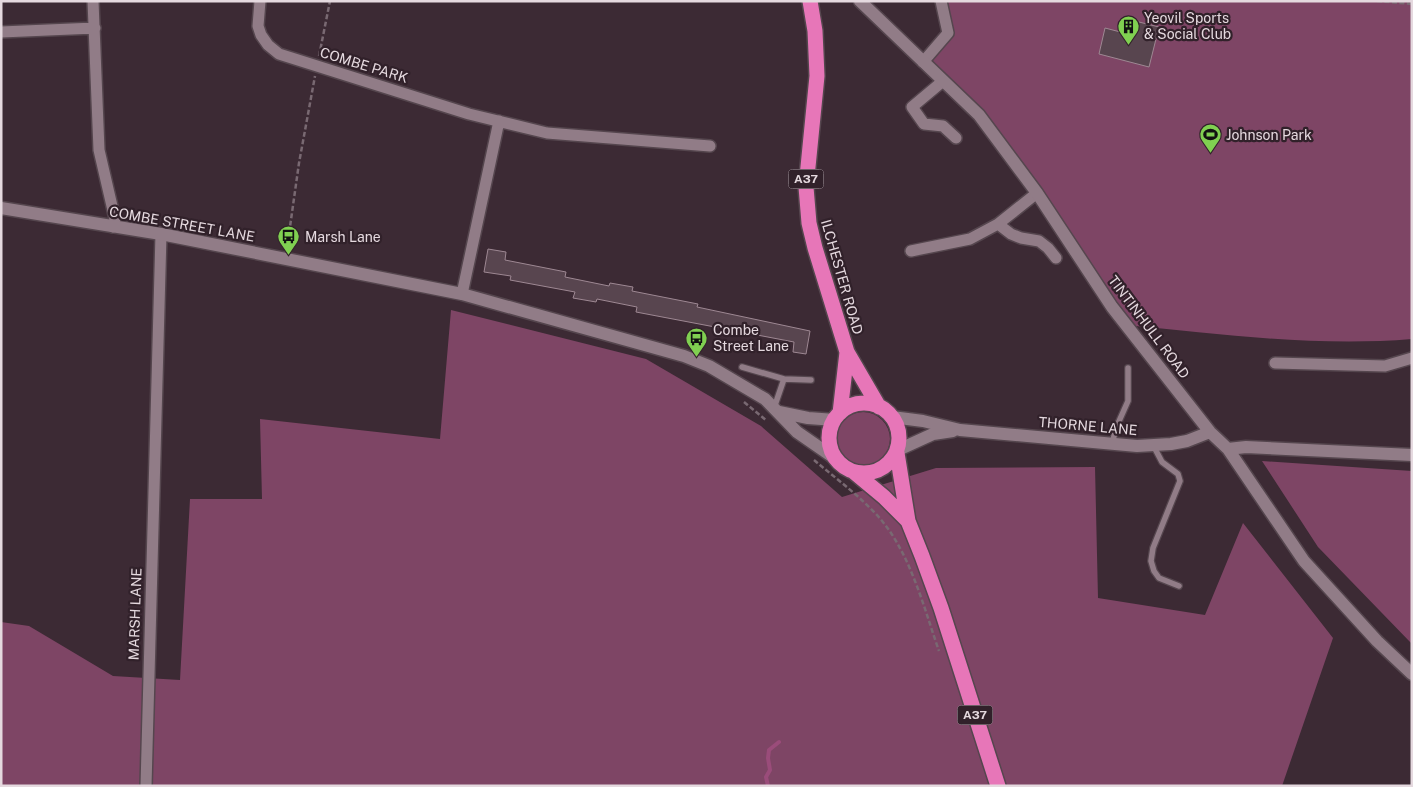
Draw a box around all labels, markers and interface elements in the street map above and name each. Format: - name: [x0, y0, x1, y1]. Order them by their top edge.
- place label: Yeovil Sports & Social Club: [1144, 10, 1231, 42]
- building icon: Yeovil Sports & Social Club: [1116, 14, 1140, 45]
- street label: COMBE PARK: [318, 44, 410, 86]
- sports icon: Johnson Park: [1198, 123, 1222, 154]
- place label: Johnson Park: [1226, 127, 1312, 143]
- road number: A37: [788, 170, 824, 188]
- street label: COMBE STREET LANE: [108, 203, 256, 245]
- street label: ILCHESTER ROAD: [818, 218, 866, 336]
- bus stop icon: Marsh Lane: [277, 225, 301, 256]
- place label: Marsh Lane: [305, 229, 381, 245]
- street label: TINTINHULL ROAD: [1105, 272, 1193, 382]
- place label: Combe Street Lane: [713, 322, 789, 354]
- bus stop icon: Combe Street Lane: [685, 326, 709, 357]
- street label: THORNE LANE: [1038, 414, 1138, 438]
- street label: MARSH LANE: [125, 568, 145, 660]
- road number: A37: [958, 706, 992, 724]

